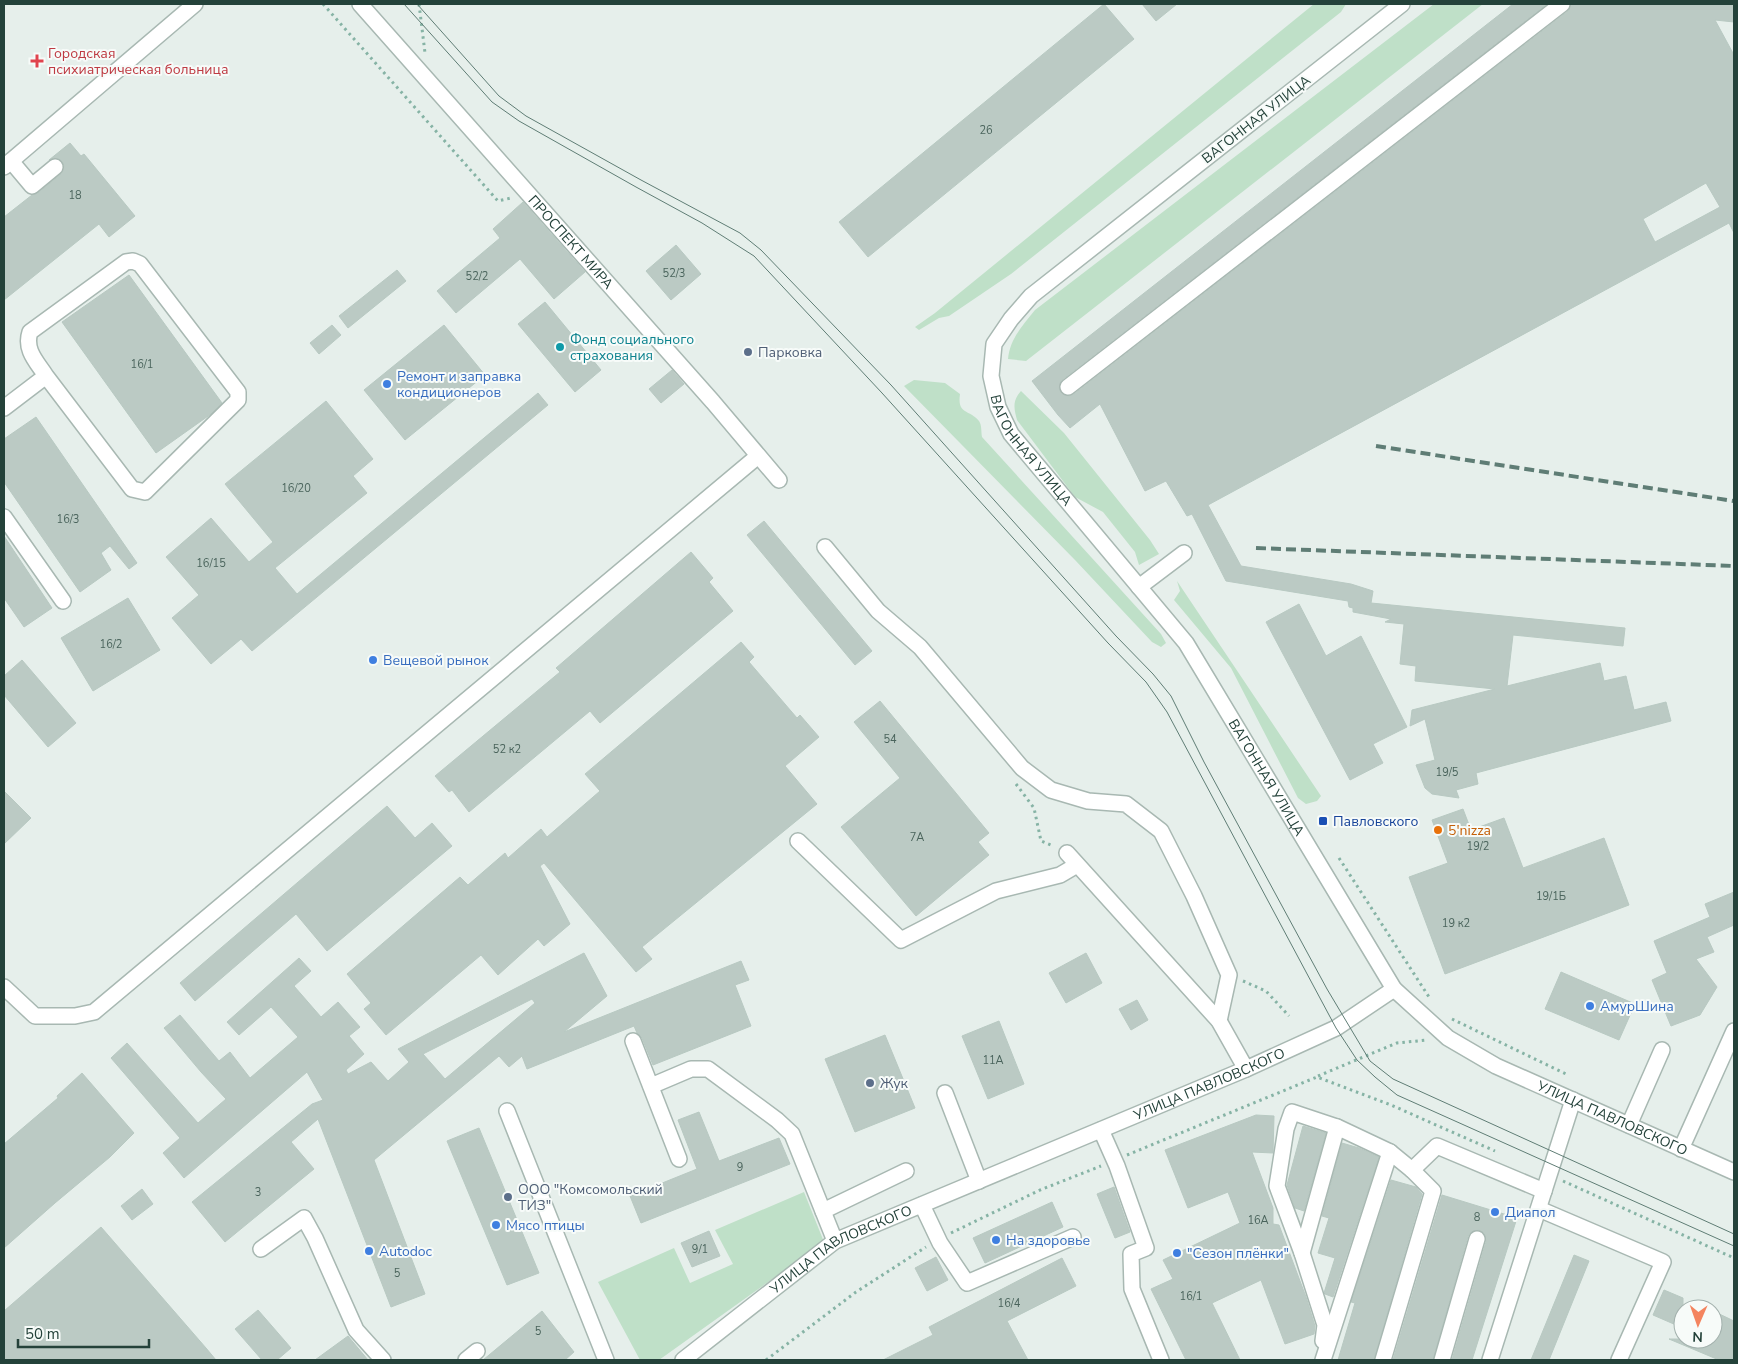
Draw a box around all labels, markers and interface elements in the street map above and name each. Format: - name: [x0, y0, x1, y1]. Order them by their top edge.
- place label: Городская психиатрическая больница: [48, 44, 228, 79]
- marker: Городская психиатрическая больница: [30, 54, 44, 68]
- street label: ВАГОННАЯ УЛИЦА: [1198, 71, 1315, 168]
- house number: 26: [979, 123, 993, 138]
- house number: 18: [68, 188, 82, 203]
- street label: ПРОСПЕКТ МИРА: [524, 191, 617, 293]
- house number: 52/3: [663, 266, 685, 281]
- house number: 52/2: [466, 269, 488, 284]
- place label: Фонд социального страхования: [570, 330, 694, 365]
- marker: Фонд социального страхования: [554, 341, 566, 353]
- place label: Парковка: [758, 343, 822, 362]
- marker: Парковка: [742, 346, 754, 358]
- house number: 16/1: [131, 357, 153, 372]
- place label: Ремонт и заправка кондиционеров: [397, 367, 521, 402]
- marker: Ремонт и заправка кондиционеров: [381, 378, 393, 390]
- street label: ВАГОННАЯ УЛИЦА: [986, 393, 1076, 510]
- house number: 16/20: [281, 481, 311, 496]
- house number: 16/3: [57, 512, 79, 527]
- house number: 16/15: [196, 556, 226, 571]
- house number: 16/2: [100, 637, 122, 652]
- place label: Вещевой рынок: [383, 651, 489, 670]
- marker: Вещевой рынок: [367, 654, 379, 666]
- street label: ВАГОННАЯ УЛИЦА: [1224, 716, 1309, 840]
- house number: 54: [883, 732, 897, 747]
- house number: 52 к2: [493, 742, 521, 757]
- house number: 19/5: [1436, 765, 1459, 780]
- place label: Павловского: [1333, 812, 1418, 831]
- marker: Павловского: [1317, 815, 1329, 827]
- place label: 5'nizza: [1448, 821, 1491, 840]
- marker: 5'nizza: [1432, 824, 1444, 836]
- house number: 7А: [910, 830, 924, 845]
- house number: 19/2: [1467, 839, 1489, 854]
- house number: 19/1Б: [1536, 889, 1566, 904]
- house number: 19 к2: [1442, 916, 1470, 931]
- place label: АмурШина: [1600, 997, 1674, 1016]
- marker: АмурШина: [1584, 1000, 1596, 1012]
- street label: УЛИЦА ПАВЛОВСКОГО: [1130, 1043, 1288, 1125]
- house number: 11А: [982, 1053, 1004, 1068]
- place label: Жук: [880, 1074, 909, 1093]
- street label: УЛИЦА ПАВЛОВСКОГО: [1533, 1076, 1690, 1160]
- marker: Жук: [864, 1077, 876, 1089]
- house number: 9: [737, 1160, 743, 1175]
- place label: ООО "Комсомольский ТИЗ": [518, 1180, 663, 1215]
- house number: 3: [255, 1185, 261, 1200]
- marker: ООО "Комсомольский ТИЗ": [502, 1191, 514, 1203]
- street label: УЛИЦА ПАВЛОВСКОГО: [765, 1201, 915, 1299]
- place label: Диапол: [1505, 1203, 1556, 1222]
- marker: Диапол: [1489, 1206, 1501, 1218]
- house number: 8: [1474, 1210, 1481, 1225]
- house number: 16А: [1247, 1213, 1269, 1228]
- place label: Мясо птицы: [506, 1216, 585, 1235]
- marker: Мясо птицы: [490, 1219, 502, 1231]
- place label: На здоровье: [1006, 1231, 1090, 1250]
- marker: На здоровье: [990, 1234, 1002, 1246]
- place label: Autodoc: [379, 1242, 433, 1261]
- house number: 9/1: [692, 1242, 708, 1257]
- place label: "Сезон плёнки": [1187, 1244, 1289, 1263]
- marker: Autodoc: [363, 1245, 375, 1257]
- marker: "Сезон плёнки": [1171, 1247, 1183, 1259]
- house number: 5: [394, 1266, 401, 1281]
- house number: 16/1: [1180, 1289, 1202, 1304]
- house number: 16/4: [998, 1296, 1021, 1311]
- north arrow: [1673, 1299, 1723, 1349]
- scale bar: [18, 1316, 149, 1348]
- text: 50 m: [25, 1324, 60, 1344]
- house number: 5: [535, 1324, 542, 1339]
- text: N: [1692, 1327, 1703, 1346]

